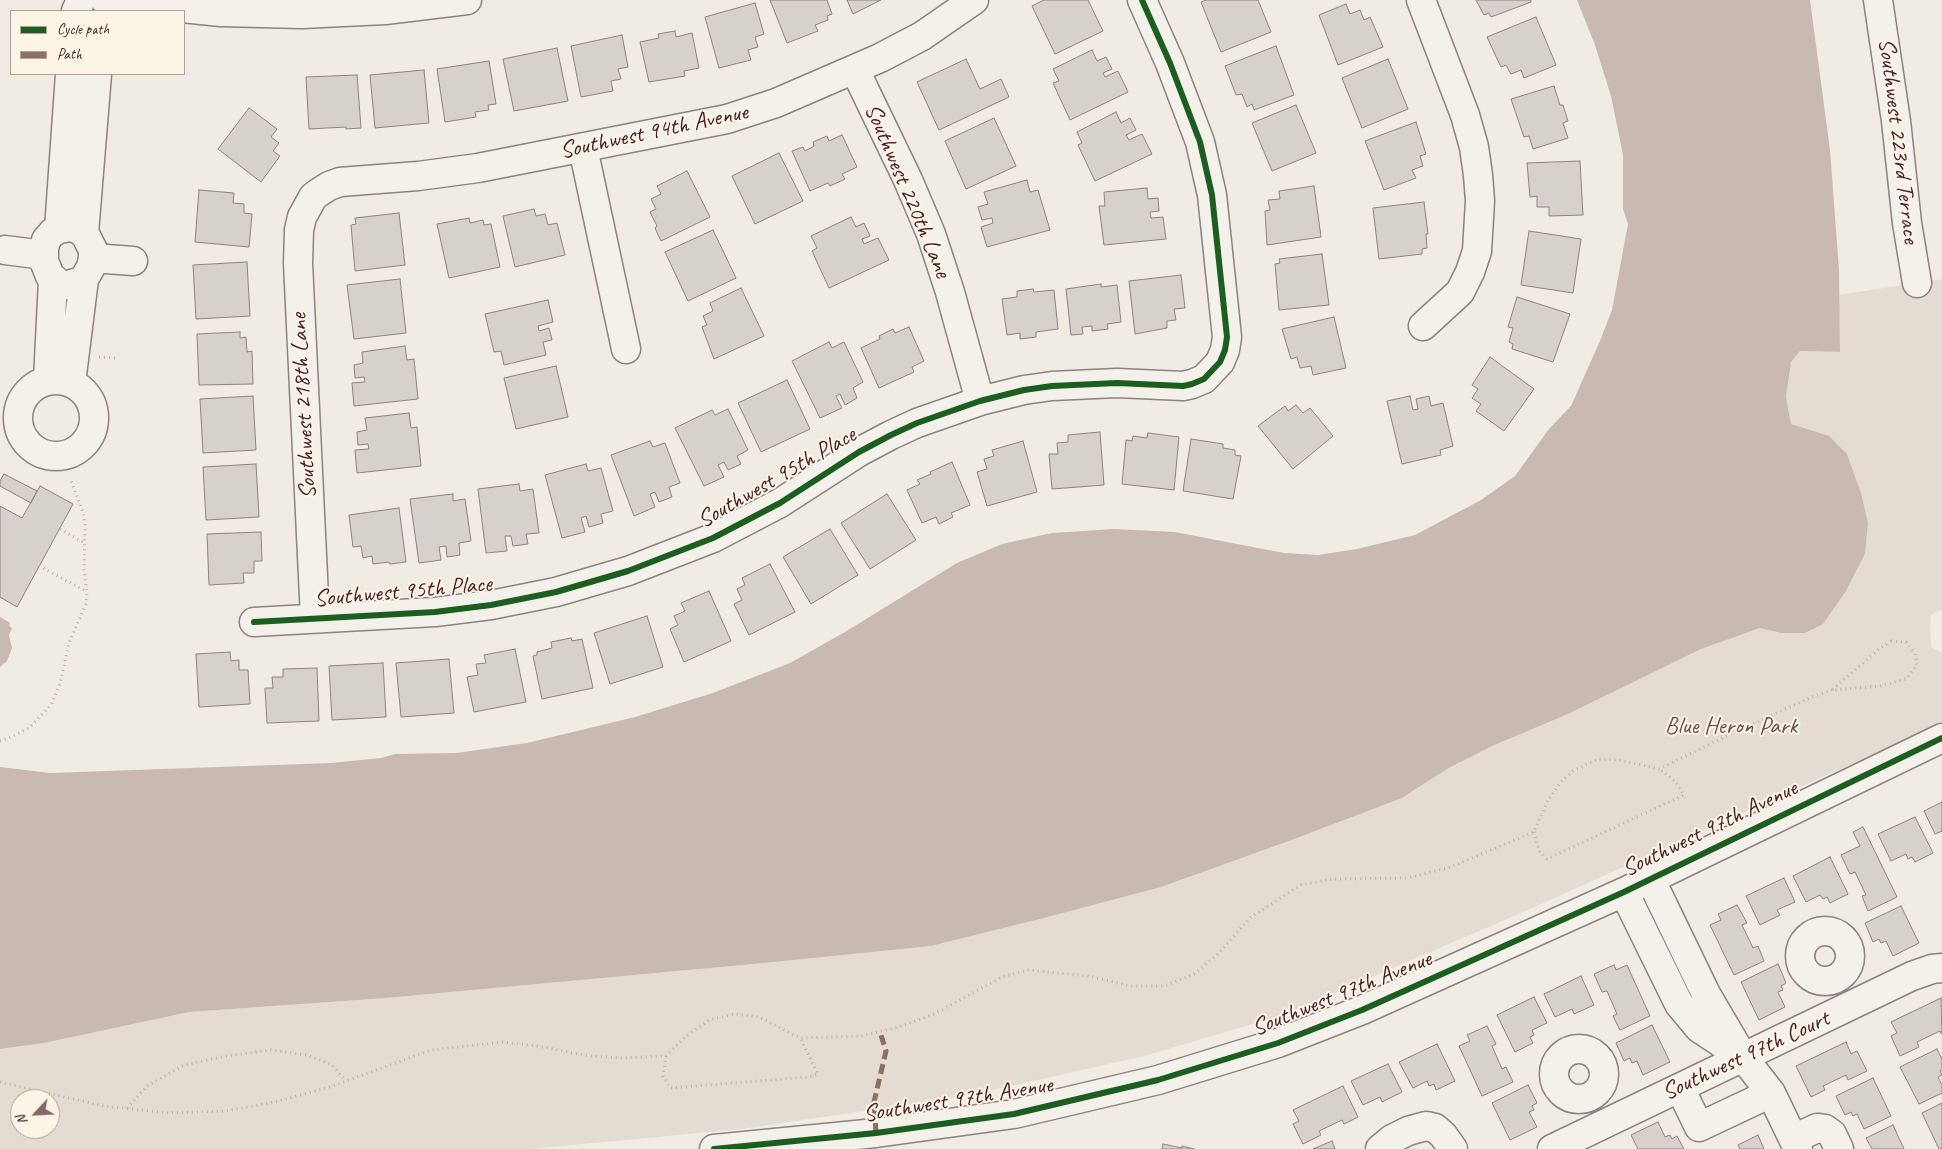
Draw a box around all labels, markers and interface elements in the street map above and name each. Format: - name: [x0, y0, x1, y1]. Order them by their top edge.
- legend: [10, 10, 185, 75]
- text: Cycle path: [57, 20, 109, 39]
- street label: Southwest 223rd Terrace: [1871, 37, 1925, 245]
- text: Path: [57, 45, 82, 64]
- street label: Southwest 94th Avenue: [558, 98, 750, 166]
- street label: Southwest 220th Lane: [857, 100, 957, 282]
- street label: Southwest 218th Lane: [285, 312, 323, 500]
- street label: Southwest 95th Place: [693, 421, 861, 535]
- street label: Southwest 95th Place: [313, 570, 493, 614]
- park label: Blue Heron Park: [1665, 713, 1797, 741]
- street label: Southwest 97th Avenue: [1618, 774, 1802, 884]
- street label: Southwest 97th Avenue: [1248, 945, 1436, 1043]
- street label: Southwest 97th Court: [1658, 1005, 1834, 1107]
- street label: Southwest 97th Avenue: [861, 1071, 1055, 1129]
- north arrow: [10, 1089, 60, 1139]
- text: N: [12, 1113, 31, 1128]

